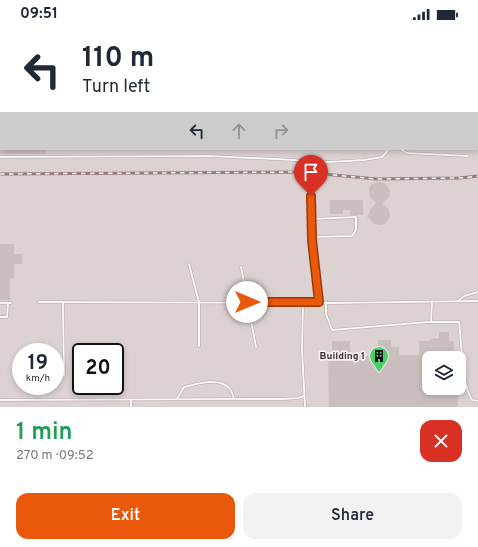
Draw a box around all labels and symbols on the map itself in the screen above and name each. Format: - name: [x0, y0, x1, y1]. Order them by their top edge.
- pin: [294, 155, 328, 196]
- position arrow: [226, 281, 268, 323]
- speed limit sign: 20: [72, 343, 124, 395]
- building icon: Building 1: [368, 345, 390, 373]
- place label: Building 1: [320, 350, 365, 363]

